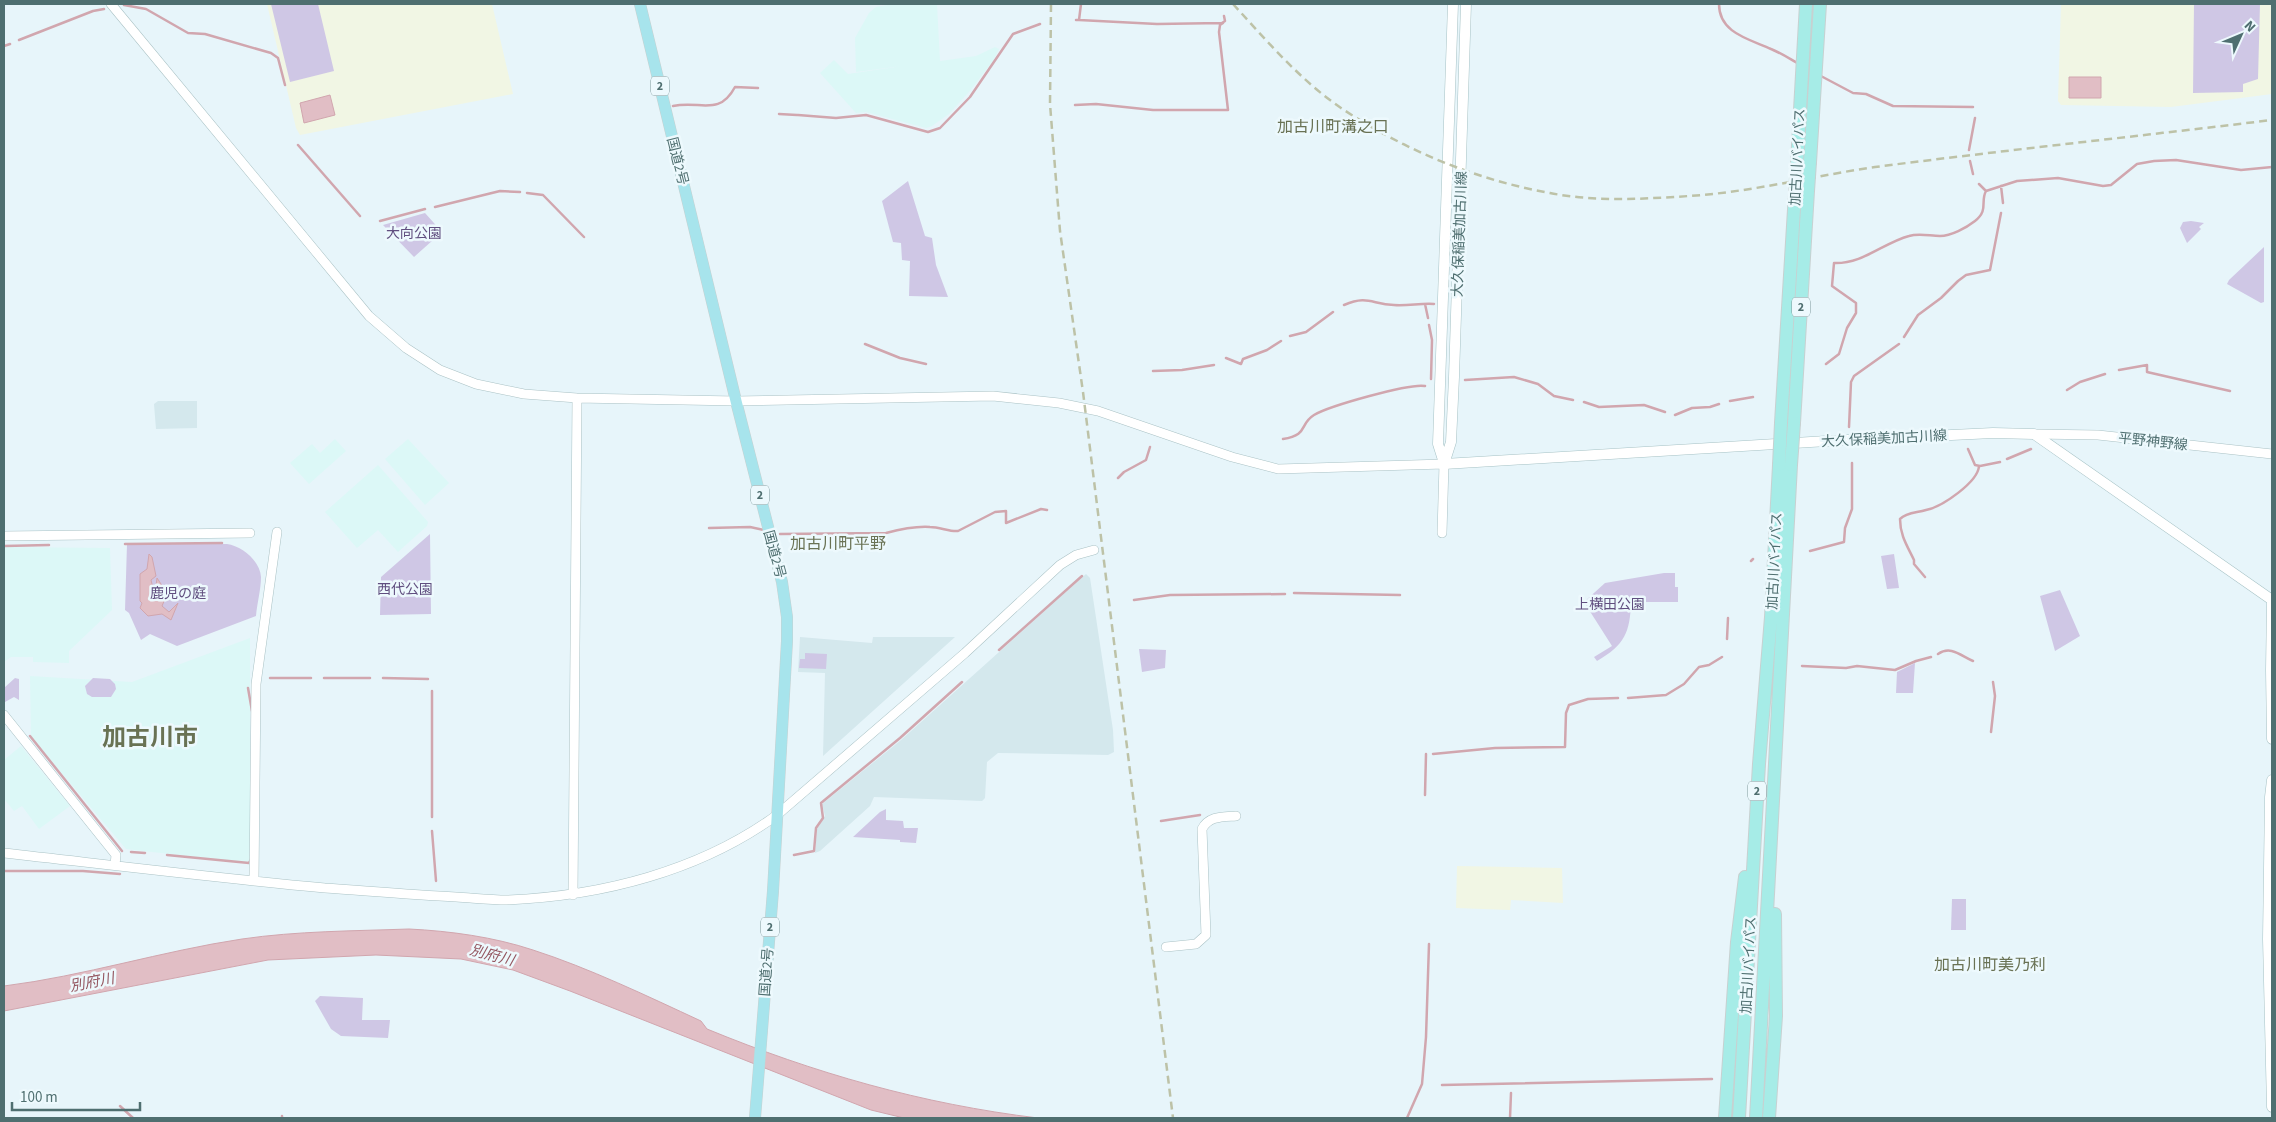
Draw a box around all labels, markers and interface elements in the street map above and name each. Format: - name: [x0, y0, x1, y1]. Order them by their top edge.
- north arrow: [2216, 10, 2266, 60]
- text: N: [2239, 16, 2260, 37]
- road number: 2: [651, 76, 669, 95]
- street label: 加古川バイパス: [1785, 108, 1811, 206]
- district label: 加古川町溝之口: [1277, 116, 1389, 138]
- street label: 国道2号: [661, 135, 693, 187]
- street label: 大久保稲美加古川線: [1448, 171, 1472, 297]
- park label: 大向公園: [386, 224, 442, 244]
- road number: 2: [1792, 298, 1810, 316]
- street label: 大久保稲美加古川線: [1821, 426, 1947, 452]
- street label: 平野神野線: [2117, 428, 2189, 456]
- road number: 2: [751, 486, 769, 504]
- street label: 加古川バイパス: [1762, 512, 1788, 610]
- street label: 国道2号: [758, 528, 790, 580]
- district label: 加古川町平野: [790, 533, 886, 555]
- park label: 西代公園: [377, 580, 433, 600]
- park label: 鹿児の庭: [150, 584, 206, 604]
- park label: 上横田公園: [1575, 595, 1645, 615]
- district label: 加古川市: [102, 720, 198, 755]
- road number: 2: [1748, 781, 1766, 800]
- street label: 加古川バイパス: [1736, 916, 1762, 1014]
- road number: 2: [761, 918, 779, 936]
- water label: 別府川: [467, 940, 518, 972]
- street label: 国道2号: [755, 947, 779, 997]
- district label: 加古川町美乃利: [1934, 954, 2046, 976]
- water label: 別府川: [68, 968, 118, 997]
- scale bar: [12, 1080, 140, 1112]
- text: 100 m: [20, 1087, 58, 1108]

